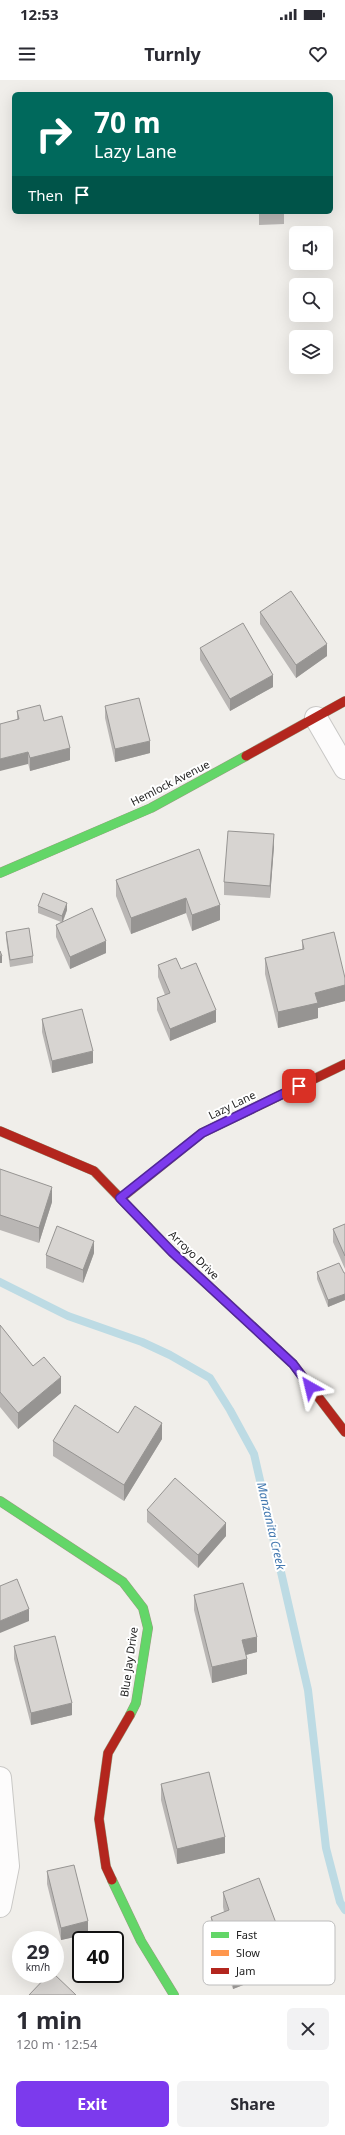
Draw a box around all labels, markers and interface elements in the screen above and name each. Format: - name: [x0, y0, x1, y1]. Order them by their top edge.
- text: 12:53: [20, 4, 59, 24]
- text: Turnly: [144, 42, 201, 66]
- icon: menu: [16, 43, 38, 65]
- icon: heart: [307, 43, 329, 65]
- text: 70 m: [94, 103, 161, 141]
- icon: right: [28, 108, 80, 160]
- text: Lazy Lane: [94, 139, 177, 163]
- icon: arrive: [71, 184, 93, 206]
- text: Then: [28, 185, 63, 205]
- map controls: [289, 226, 333, 374]
- button: sound: [289, 226, 333, 270]
- button: search: [289, 278, 333, 322]
- button: layers: [289, 330, 333, 374]
- street label: Hemlock Avenue: [128, 756, 212, 809]
- pin: [282, 1069, 316, 1103]
- icon: arrive: [288, 1075, 310, 1097]
- street label: Lazy Lane: [206, 1087, 258, 1122]
- street label: Arroyo Drive: [166, 1227, 223, 1282]
- position arrow: [289, 1366, 331, 1408]
- water label: Manzanita Creek: [253, 1480, 290, 1572]
- street label: Blue Jay Drive: [116, 1626, 141, 1698]
- legend: [203, 1921, 335, 1985]
- text: Fast: [236, 1927, 257, 1942]
- speed limit sign: 40: [72, 1931, 124, 1983]
- text: 29: [27, 1938, 49, 1965]
- text: Slow: [236, 1945, 260, 1960]
- text: km/h: [26, 1960, 50, 1974]
- text: Jam: [235, 1963, 255, 1978]
- text: 1 min: [16, 2003, 82, 2036]
- button: close: [287, 2008, 329, 2050]
- text: 120 m · 12:54: [16, 2035, 97, 2053]
- button: Exit: [16, 2081, 169, 2127]
- button: Share: [177, 2081, 329, 2127]

